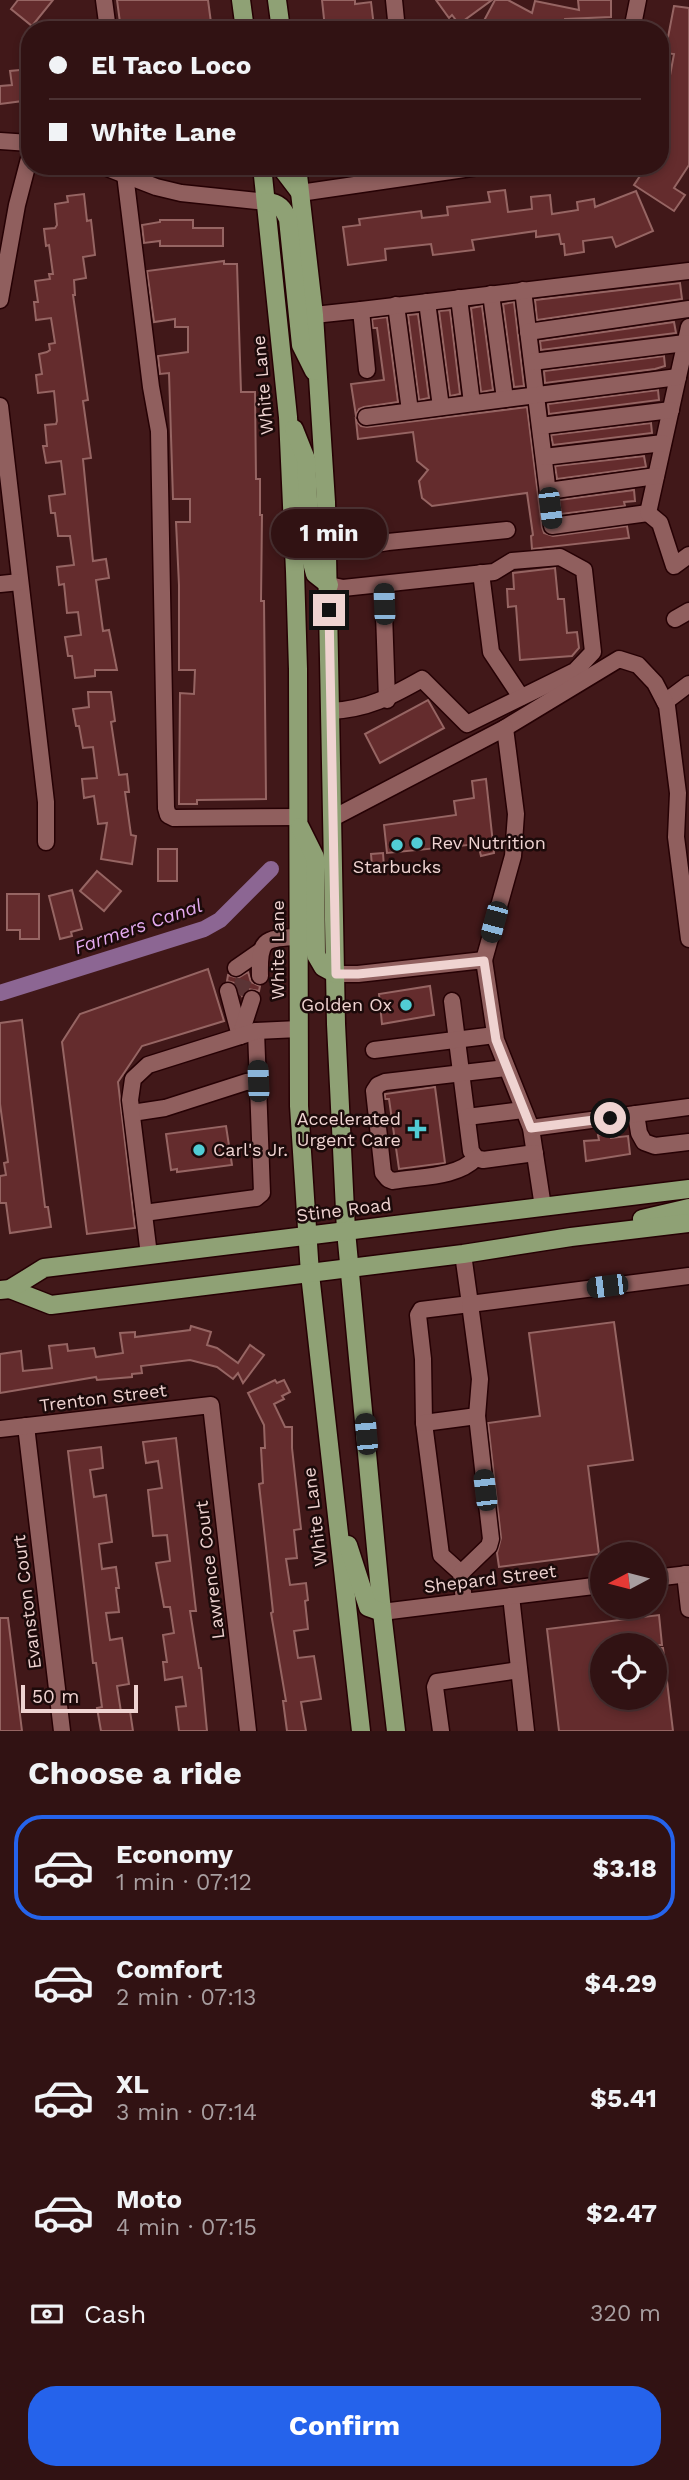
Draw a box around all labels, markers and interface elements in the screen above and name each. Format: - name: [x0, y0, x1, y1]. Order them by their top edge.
- text: El Taco Loco: [91, 50, 251, 80]
- text: White Lane: [91, 117, 236, 147]
- street label: White Lane: [248, 334, 277, 436]
- car: [538, 486, 563, 530]
- callout: 1 min: [271, 508, 387, 558]
- text: 1 min: [299, 520, 359, 547]
- car: [373, 583, 396, 625]
- route end: [313, 594, 345, 626]
- place label: Rev Nutrition: [431, 832, 546, 853]
- marker: Rev Nutrition: [409, 835, 425, 851]
- marker: Starbucks: [389, 837, 405, 853]
- place label: Starbucks: [353, 856, 441, 877]
- water label: Farmers Canal: [71, 894, 205, 959]
- car: [479, 899, 510, 945]
- street label: White Lane: [267, 900, 288, 1000]
- place label: Golden Ox: [301, 994, 392, 1015]
- marker: Golden Ox: [398, 997, 414, 1013]
- car: [247, 1060, 270, 1102]
- route start: [594, 1102, 626, 1134]
- place label: Accelerated Urgent Care: [297, 1108, 401, 1150]
- marker: Accelerated Urgent Care: [407, 1119, 427, 1139]
- place label: Carl's Jr.: [213, 1139, 288, 1160]
- marker: Carl's Jr.: [191, 1142, 207, 1158]
- street label: Stine Road: [295, 1193, 393, 1226]
- car: [585, 1273, 630, 1299]
- street label: Trenton Street: [38, 1379, 168, 1416]
- car: [354, 1412, 379, 1456]
- street label: White Lane: [298, 1466, 331, 1568]
- car: [473, 1468, 498, 1512]
- street label: Lawrence Court: [191, 1499, 228, 1641]
- street label: Evanston Court: [8, 1533, 45, 1670]
- north arrow: [590, 1542, 667, 1619]
- map controls: [590, 1542, 667, 1710]
- street label: Shepard Street: [423, 1560, 558, 1597]
- button: locate: [590, 1633, 667, 1710]
- scale bar: [21, 1682, 138, 1714]
- text: 50 m: [32, 1685, 79, 1708]
- text: Choose a ride: [28, 1754, 242, 1792]
- icon: car: [32, 1836, 95, 1899]
- text: Economy: [116, 1839, 233, 1869]
- text: $3.18: [592, 1853, 657, 1883]
- text: 1 min · 07:12: [116, 1869, 252, 1896]
- icon: car: [32, 1951, 95, 2014]
- text: Comfort: [116, 1954, 222, 1984]
- text: $4.29: [585, 1968, 657, 1998]
- text: 2 min · 07:13: [116, 1984, 256, 2011]
- icon: car: [32, 2066, 95, 2129]
- text: XL: [116, 2069, 149, 2099]
- text: $5.41: [590, 2083, 657, 2113]
- text: 3 min · 07:14: [116, 2099, 257, 2126]
- icon: car: [32, 2181, 95, 2244]
- text: Moto: [116, 2184, 182, 2214]
- text: $2.47: [586, 2198, 657, 2228]
- text: 4 min · 07:15: [116, 2214, 257, 2241]
- icon: cash: [28, 2295, 66, 2333]
- text: Cash: [84, 2299, 146, 2329]
- text: 320 m: [590, 2300, 661, 2327]
- button: Confirm: [28, 2386, 661, 2466]

